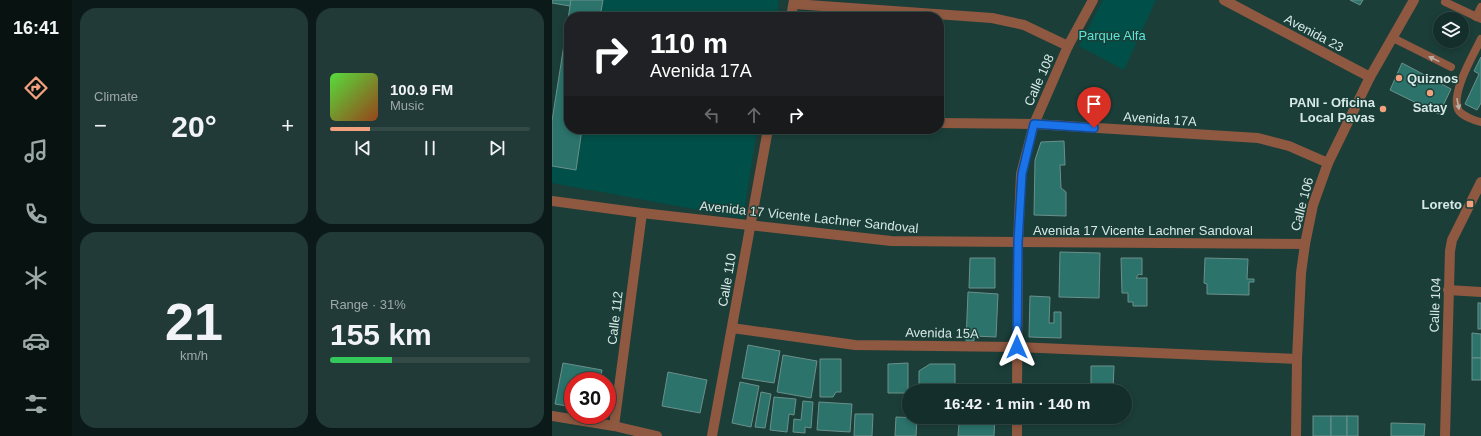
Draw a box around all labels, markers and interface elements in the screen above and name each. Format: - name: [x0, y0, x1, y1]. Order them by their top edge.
- street label: Avenida 23: [1282, 11, 1346, 55]
- map controls: [1433, 12, 1469, 48]
- button: layers: [1433, 12, 1469, 48]
- text: 16:41: [13, 18, 59, 38]
- icon: right: [584, 28, 636, 80]
- text: 110 m: [650, 28, 728, 59]
- park label: Parque Alfa: [1078, 28, 1146, 43]
- street label: Calle 108: [1021, 52, 1057, 108]
- one-way arrow: [1429, 56, 1440, 62]
- text: Avenida 17A: [650, 61, 752, 81]
- place label: Quiznos: [1407, 71, 1458, 86]
- marker: Quiznos: [1394, 73, 1404, 83]
- icon: directions: [22, 74, 50, 102]
- text: 100.9 FM: [390, 81, 453, 98]
- pin: [1077, 87, 1111, 128]
- marker: Satay: [1425, 88, 1435, 98]
- text: Climate: [94, 89, 138, 104]
- icon: arrive: [1083, 93, 1105, 115]
- place label: PANI - Oficina Local Pavas: [1289, 95, 1376, 125]
- text: Music: [390, 98, 424, 113]
- one-way arrow: [1456, 98, 1462, 110]
- place label: Satay: [1413, 100, 1448, 115]
- icon: left: [701, 104, 723, 126]
- icon: ahead: [743, 104, 765, 126]
- icon: right: [785, 104, 807, 126]
- marker: PANI - Oficina Local Pavas: [1378, 104, 1388, 114]
- street label: Avenida 17A: [1123, 109, 1197, 129]
- text: 20°: [171, 110, 217, 143]
- text: −: [94, 113, 107, 138]
- text: +: [281, 113, 294, 138]
- icon: music: [22, 137, 50, 165]
- icon: previous: [352, 137, 374, 159]
- icon: pause: [419, 137, 441, 159]
- icon: next: [486, 137, 508, 159]
- street label: Calle 106: [1288, 176, 1316, 232]
- place label: Loreto: [1422, 197, 1462, 212]
- street label: Avenida 17 Vicente Lachner Sandoval: [699, 198, 919, 236]
- marker: Loreto: [1465, 199, 1475, 209]
- icon: phone: [22, 200, 50, 228]
- street label: Avenida 17 Vicente Lachner Sandoval: [1033, 223, 1253, 238]
- street label: Calle 110: [715, 252, 739, 308]
- icon: climate: [22, 264, 50, 292]
- street label: Calle 104: [1427, 277, 1443, 333]
- street label: Calle 112: [604, 290, 626, 346]
- text: 21: [165, 293, 223, 351]
- text: Range · 31%: [330, 297, 406, 312]
- text: 155 km: [330, 318, 432, 351]
- street label: Avenida 15A: [905, 325, 979, 341]
- position arrow: [996, 326, 1038, 368]
- icon: car: [22, 327, 50, 355]
- text: km/h: [180, 348, 208, 363]
- speed limit sign: 30: [564, 372, 616, 424]
- icon: filters: [22, 390, 50, 418]
- text: 16:42 · 1 min · 140 m: [944, 395, 1090, 412]

